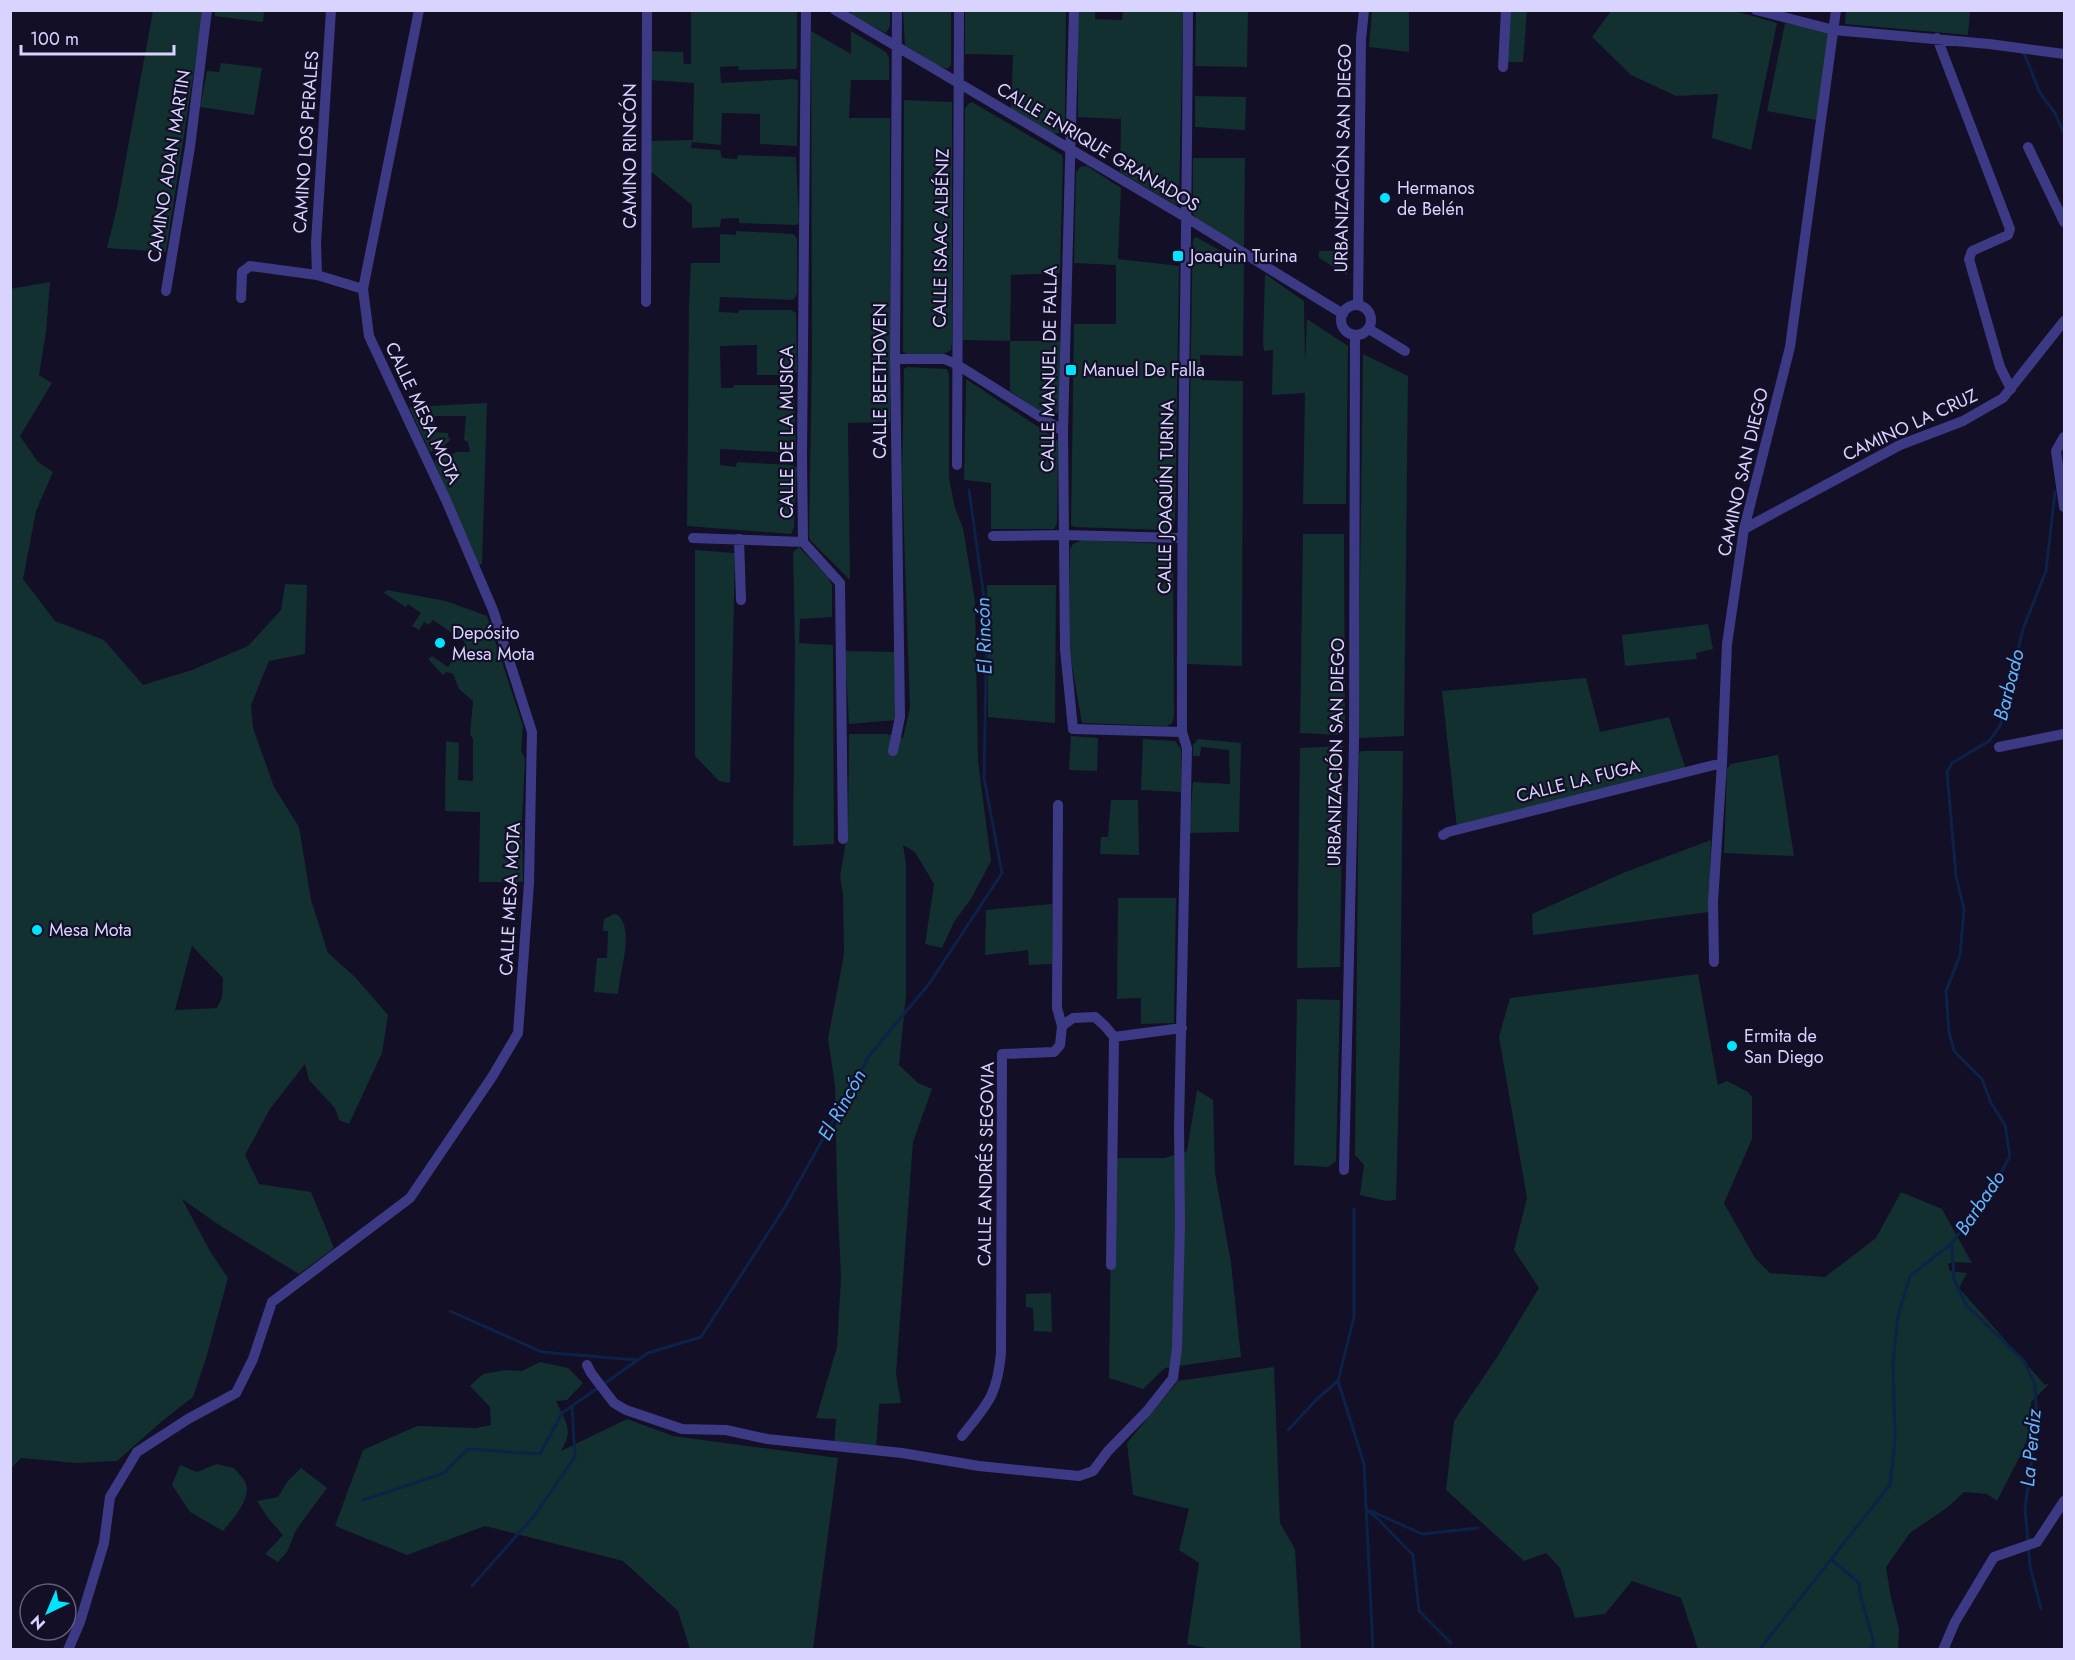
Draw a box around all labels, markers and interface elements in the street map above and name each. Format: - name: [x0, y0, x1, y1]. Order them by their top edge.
- scale bar: [21, 18, 174, 56]
- text: 100 m: [30, 26, 79, 52]
- street label: URBANIZACIÓN SAN DIEGO: [1328, 43, 1358, 273]
- street label: CAMINO LOS PERALES: [287, 50, 325, 234]
- street label: CAMINO ADAN MARTIN: [141, 68, 197, 264]
- street label: CALLE ENRIQUE GRANADOS: [992, 76, 1205, 218]
- street label: CAMINO RINCÓN: [617, 83, 643, 229]
- street label: CALLE ISAAC ALBÉNIZ: [926, 148, 956, 328]
- place label: Hermanos de Belén: [1397, 175, 1475, 222]
- marker: Hermanos de Belén: [1378, 191, 1392, 205]
- place label: Joaquin Turina: [1188, 243, 1297, 269]
- marker: Joaquin Turina: [1171, 249, 1185, 263]
- street label: CALLE MANUEL DE FALLA: [1034, 266, 1064, 472]
- street label: CALLE BEETHOVEN: [867, 303, 893, 459]
- street label: CALLE MESA MOTA: [379, 338, 467, 488]
- street label: CALLE DE LA MUSICA: [774, 345, 800, 518]
- place label: Manuel De Falla: [1083, 357, 1205, 383]
- marker: Manuel De Falla: [1064, 363, 1078, 377]
- street label: CAMINO LA CRUZ: [1838, 382, 1982, 468]
- street label: CAMINO SAN DIEGO: [1711, 385, 1775, 559]
- street label: CALLE JOAQUÍN TURINA: [1151, 400, 1181, 594]
- water label: El Rincón: [968, 597, 1000, 675]
- place label: Depósito Mesa Mota: [452, 620, 535, 667]
- marker: Depósito Mesa Mota: [433, 636, 447, 650]
- street label: URBANIZACIÓN SAN DIEGO: [1321, 637, 1351, 867]
- water label: Barbado: [1986, 646, 2032, 724]
- street label: CALLE LA FUGA: [1513, 753, 1643, 809]
- street label: CALLE MESA MOTA: [493, 821, 527, 976]
- place label: Mesa Mota: [49, 917, 132, 943]
- marker: Mesa Mota: [30, 923, 44, 937]
- place label: Ermita de San Diego: [1744, 1023, 1824, 1070]
- marker: Ermita de San Diego: [1725, 1039, 1739, 1053]
- street label: CALLE ANDRÉS SEGOVIA: [971, 1062, 1001, 1266]
- water label: El Rincón: [811, 1064, 873, 1146]
- water label: Barbado: [1948, 1165, 2012, 1241]
- water label: La Perdiz: [2013, 1407, 2049, 1488]
- north arrow: [18, 1582, 78, 1642]
- text: N: [25, 1610, 50, 1635]

